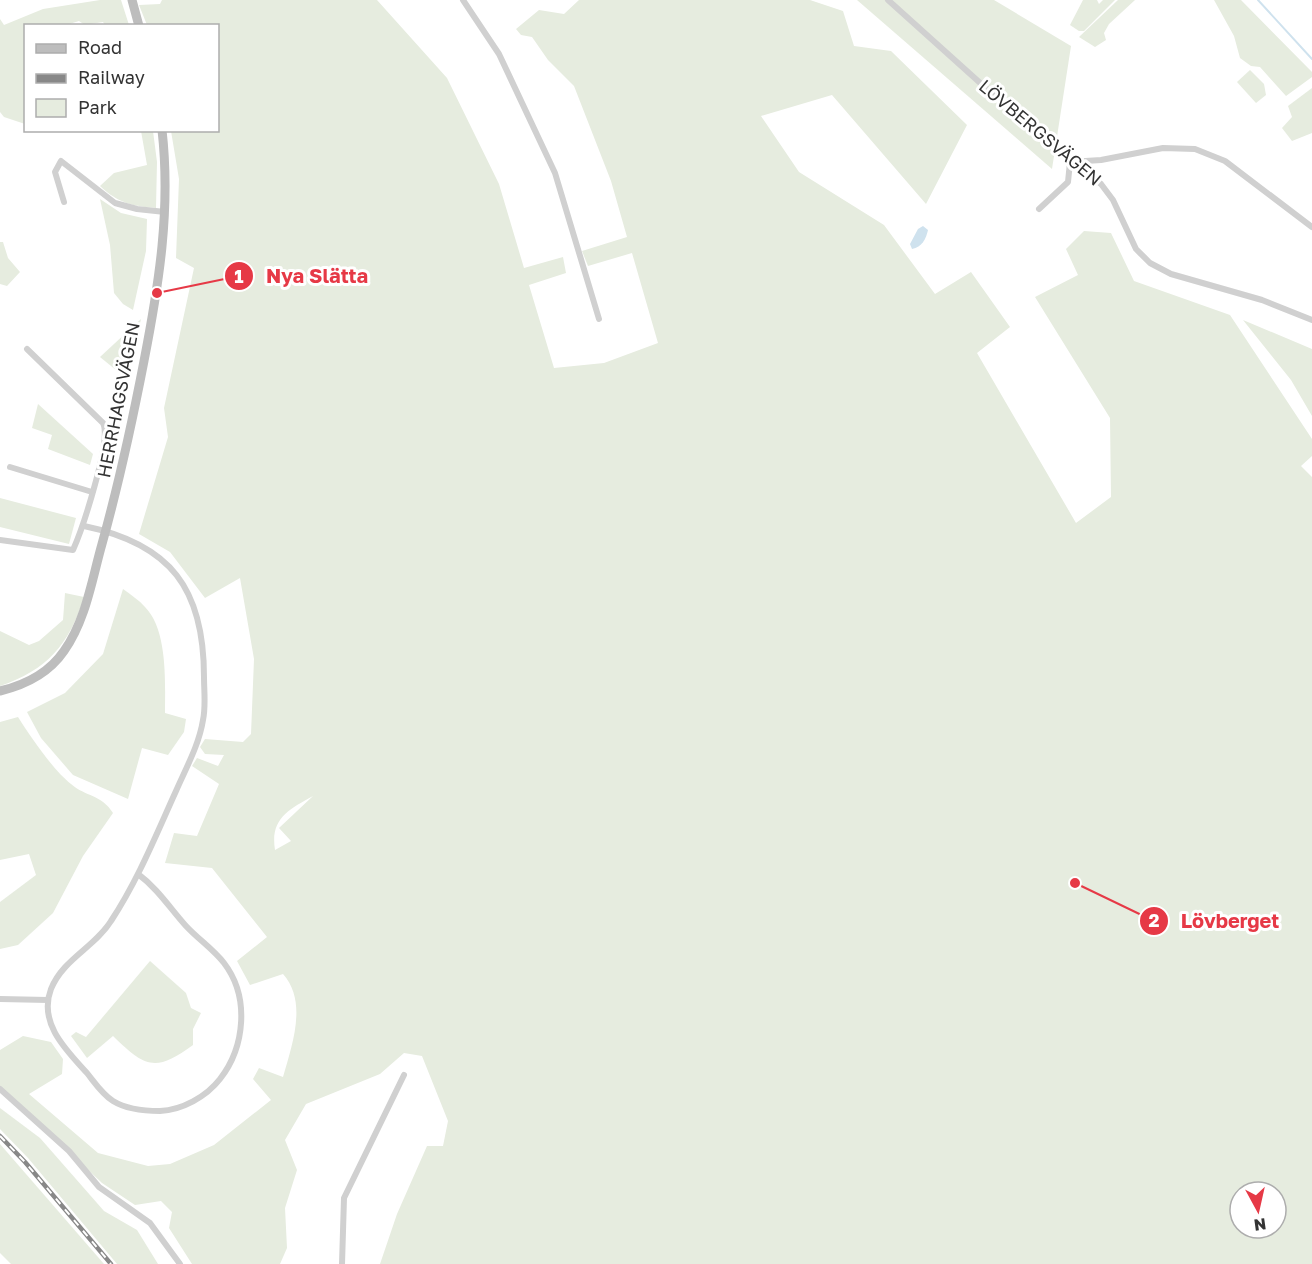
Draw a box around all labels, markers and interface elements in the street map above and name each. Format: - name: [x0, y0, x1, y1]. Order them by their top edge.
- legend: [24, 24, 219, 132]
- text: Road: [78, 36, 122, 58]
- text: Railway: [78, 66, 145, 88]
- street label: LÖVBERGSVÄGEN: [975, 75, 1106, 190]
- text: Park: [78, 96, 117, 118]
- callout: Nya Slätta: [224, 257, 380, 295]
- text: Nya Slätta: [266, 263, 368, 287]
- text: 1: [234, 265, 244, 287]
- street label: HERRHAGSVÄGEN: [92, 320, 144, 479]
- callout: Lövberget: [1139, 902, 1292, 940]
- text: Lövberget: [1181, 908, 1279, 932]
- text: 2: [1149, 909, 1160, 931]
- north arrow: [1228, 1180, 1288, 1240]
- text: N: [1253, 1214, 1268, 1236]

